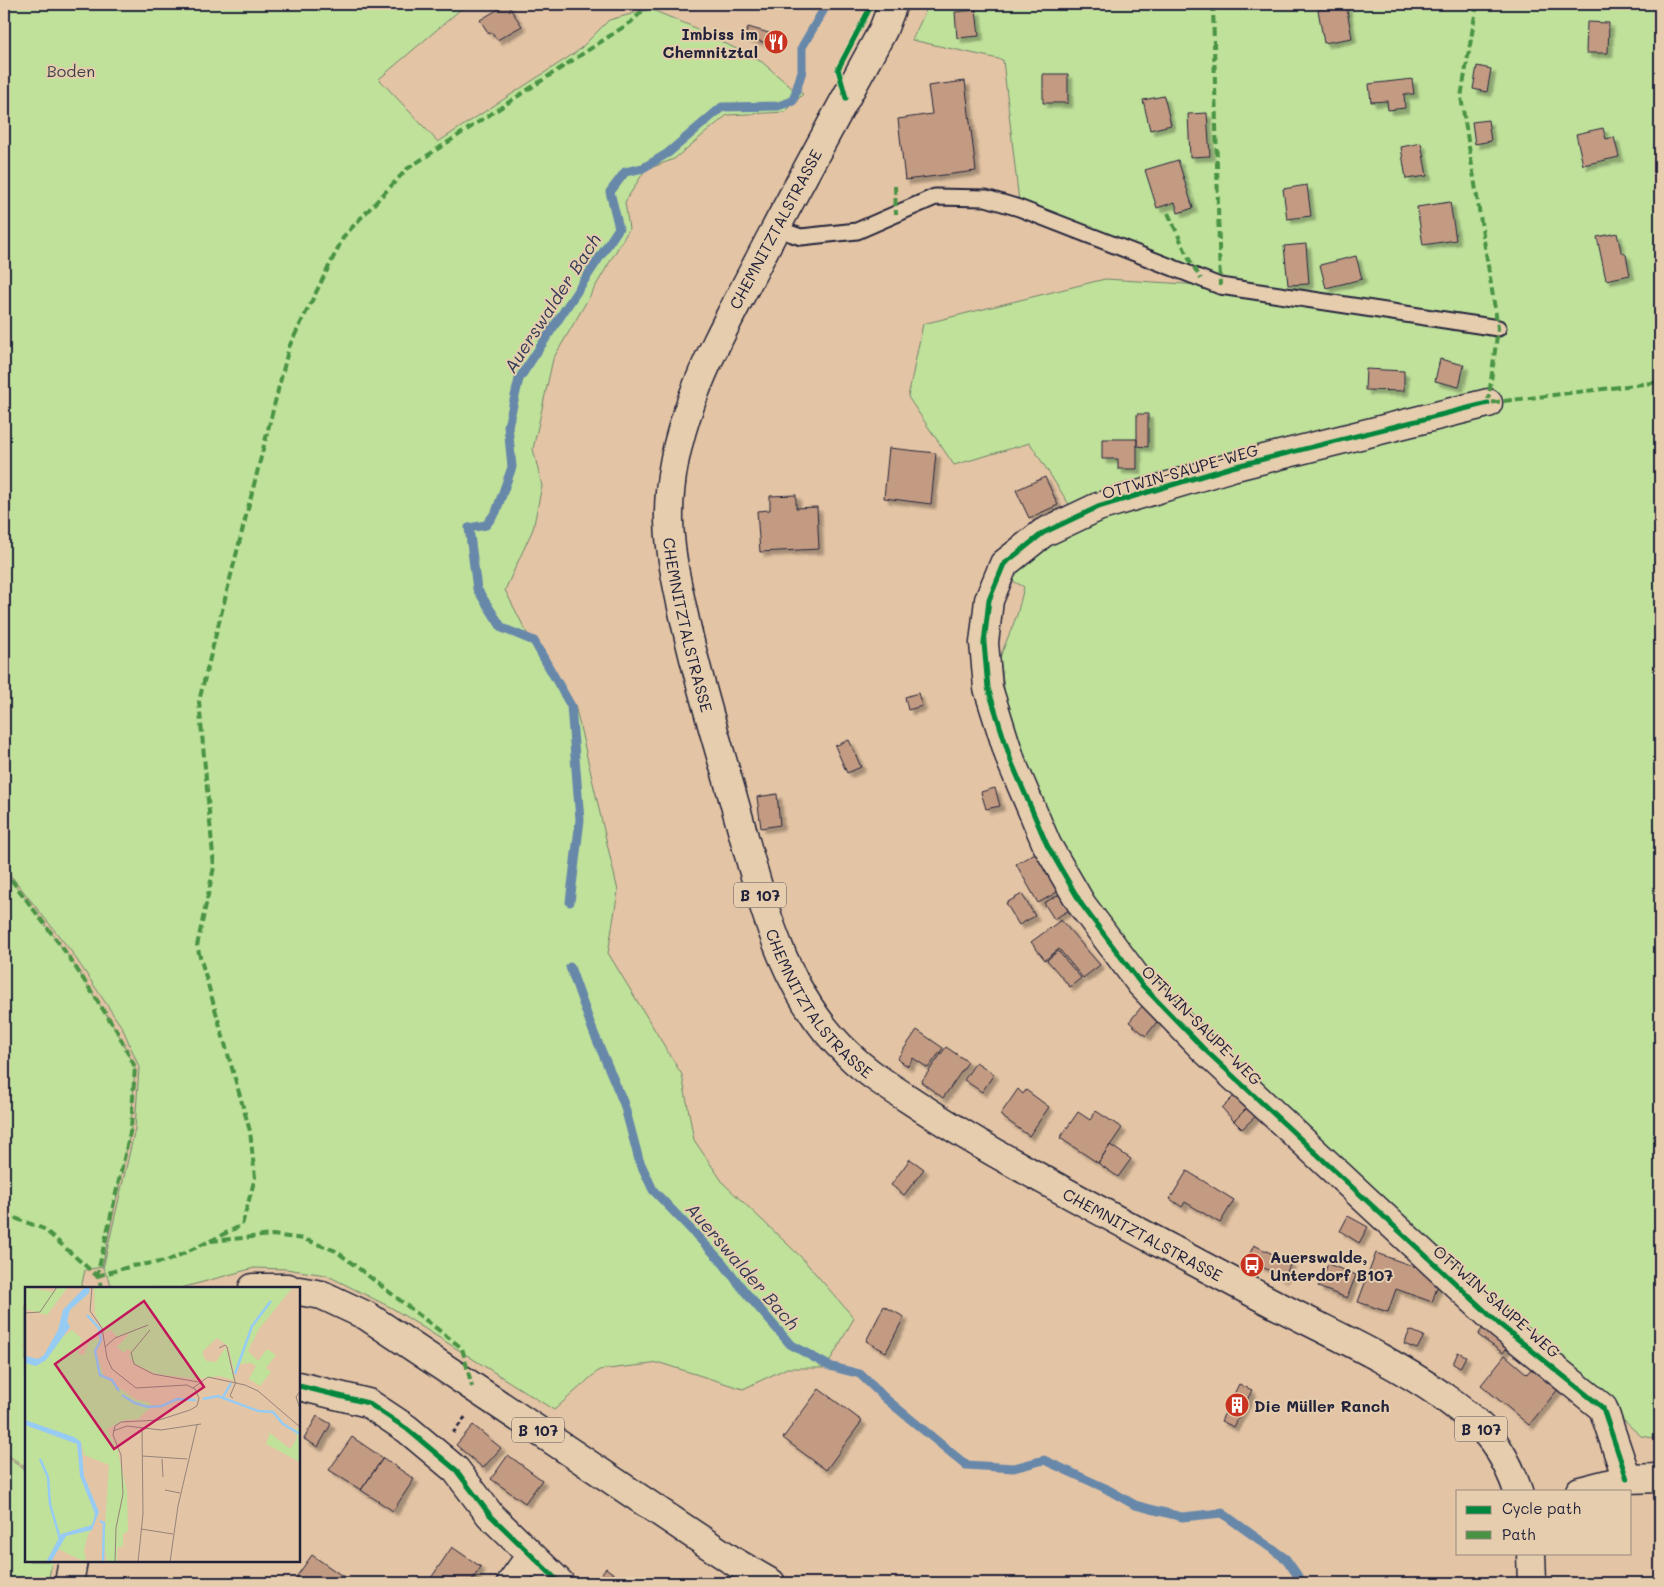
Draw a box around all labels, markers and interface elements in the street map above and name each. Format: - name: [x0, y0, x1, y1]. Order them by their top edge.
- place label: Imbiss im Chemnitztal: [663, 23, 758, 62]
- restaurant icon: Imbiss im Chemnitztal: [763, 29, 789, 55]
- park label: Boden: [47, 60, 95, 81]
- street label: CHEMNITZTALSTRASSE: [724, 145, 826, 313]
- water label: Auerswalder Bach: [498, 229, 606, 377]
- street label: OTTWIN-SAUPE-WEG: [1099, 439, 1261, 503]
- street label: CHEMNITZTALSTRASSE: [660, 536, 718, 714]
- road number: B 107: [734, 882, 786, 908]
- street label: CHEMNITZTALSTRASSE: [762, 925, 877, 1082]
- street label: OTTWIN-SAUPE-WEG: [1137, 960, 1267, 1090]
- street label: CHEMNITZTALSTRASSE: [1060, 1182, 1227, 1285]
- water label: Auerswalder Bach: [681, 1197, 805, 1335]
- street label: OTTWIN-SAUPE-WEG: [1429, 1240, 1565, 1362]
- place label: Auerswalde, Unterdorf B107: [1270, 1246, 1393, 1285]
- bus stop icon: Auerswalde, Unterdorf B107: [1239, 1252, 1265, 1278]
- inset map: [25, 1287, 300, 1562]
- building icon: Die Müller Ranch: [1224, 1392, 1250, 1418]
- place label: Die Müller Ranch: [1254, 1395, 1390, 1416]
- road number: B 107: [1455, 1416, 1507, 1442]
- road number: B 107: [512, 1418, 564, 1442]
- legend: [1456, 1490, 1632, 1554]
- text: Cycle path: [1502, 1498, 1581, 1518]
- text: Path: [1502, 1524, 1536, 1544]

